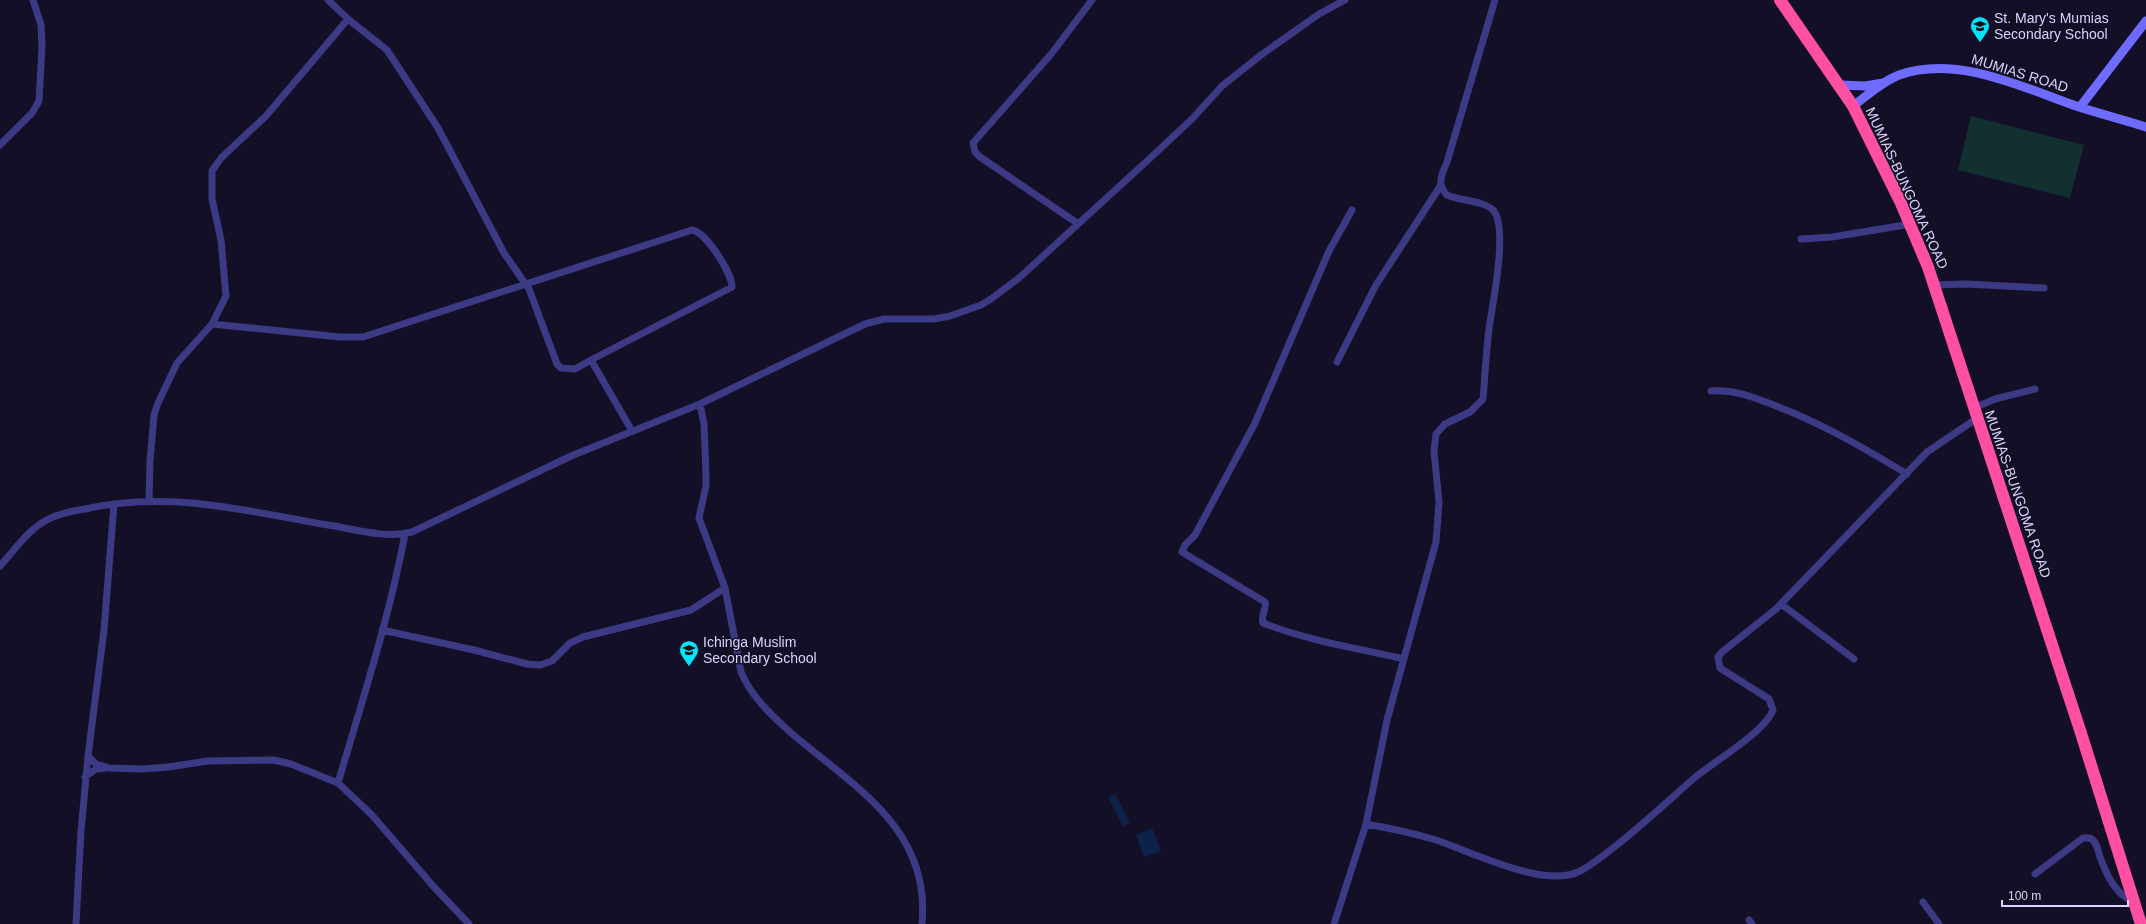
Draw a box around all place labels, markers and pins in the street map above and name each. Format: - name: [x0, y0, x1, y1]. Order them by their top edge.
- place label: St. Mary's Mumias Secondary School: [1994, 10, 2109, 42]
- school or university icon: St. Mary's Mumias Secondary School: [1969, 15, 1991, 43]
- place label: Ichinga Muslim Secondary School: [703, 634, 817, 666]
- school or university icon: Ichinga Muslim Secondary School: [678, 639, 700, 667]

